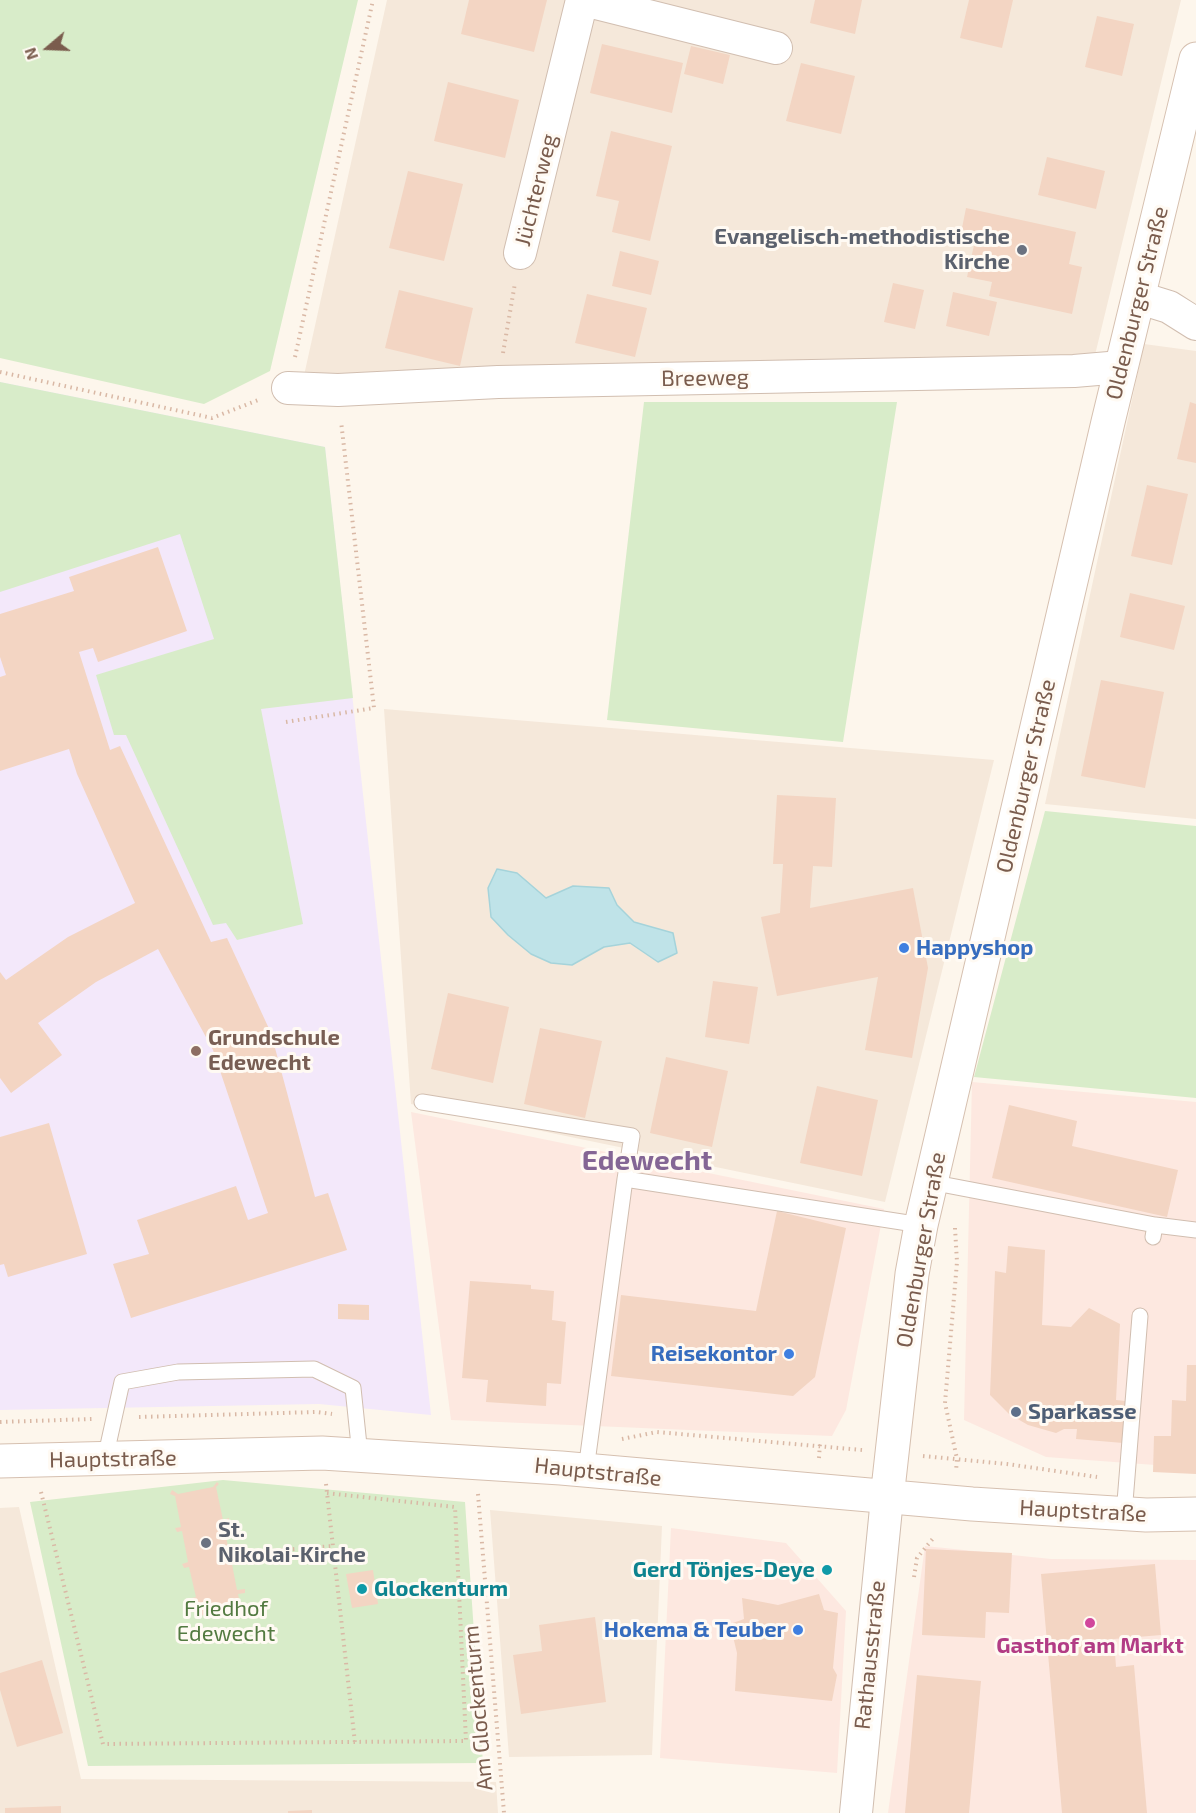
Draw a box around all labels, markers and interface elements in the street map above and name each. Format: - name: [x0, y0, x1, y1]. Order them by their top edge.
- north arrow: [18, 18, 78, 78]
- text: N: [20, 45, 41, 63]
- street label: Jüchterweg: [509, 131, 563, 249]
- street label: Oldenburger Straße: [1100, 204, 1174, 402]
- place label: Evangelisch-methodistische Kirche: [714, 224, 1010, 276]
- marker: Evangelisch-methodistische Kirche: [1015, 243, 1029, 257]
- street label: Breeweg: [661, 364, 749, 392]
- street label: Oldenburger Straße: [991, 677, 1061, 875]
- place label: Happyshop: [916, 935, 1033, 961]
- marker: Happyshop: [897, 941, 911, 955]
- place label: Grundschule Edewecht: [208, 1025, 340, 1076]
- marker: Grundschule Edewecht: [189, 1044, 203, 1058]
- district label: Edewecht: [582, 1144, 712, 1178]
- street label: Oldenburger Straße: [891, 1150, 951, 1350]
- place label: Reisekontor: [651, 1341, 777, 1367]
- marker: Reisekontor: [782, 1347, 796, 1361]
- place label: Sparkasse: [1028, 1399, 1137, 1425]
- marker: Sparkasse: [1009, 1405, 1023, 1419]
- street label: Hauptstraße: [49, 1445, 177, 1473]
- street label: Hauptstraße: [533, 1452, 663, 1492]
- street label: Hauptstraße: [1019, 1494, 1147, 1528]
- place label: St. Nikolai-Kirche: [218, 1517, 366, 1568]
- marker: St. Nikolai-Kirche: [199, 1536, 213, 1550]
- place label: Gerd Tönjes-Deye: [633, 1557, 815, 1583]
- marker: Gerd Tönjes-Deye: [820, 1563, 834, 1577]
- place label: Glockenturm: [374, 1576, 508, 1602]
- street label: Rathausstraße: [849, 1579, 891, 1731]
- marker: Glockenturm: [355, 1582, 369, 1596]
- park label: Friedhof Edewecht: [177, 1596, 275, 1648]
- marker: Gasthof am Markt: [1083, 1616, 1097, 1630]
- place label: Hokema & Teuber: [604, 1617, 786, 1643]
- marker: Hokema & Teuber: [791, 1623, 805, 1637]
- street label: Am Glockenturm: [458, 1624, 498, 1792]
- place label: Gasthof am Markt: [996, 1633, 1184, 1659]

